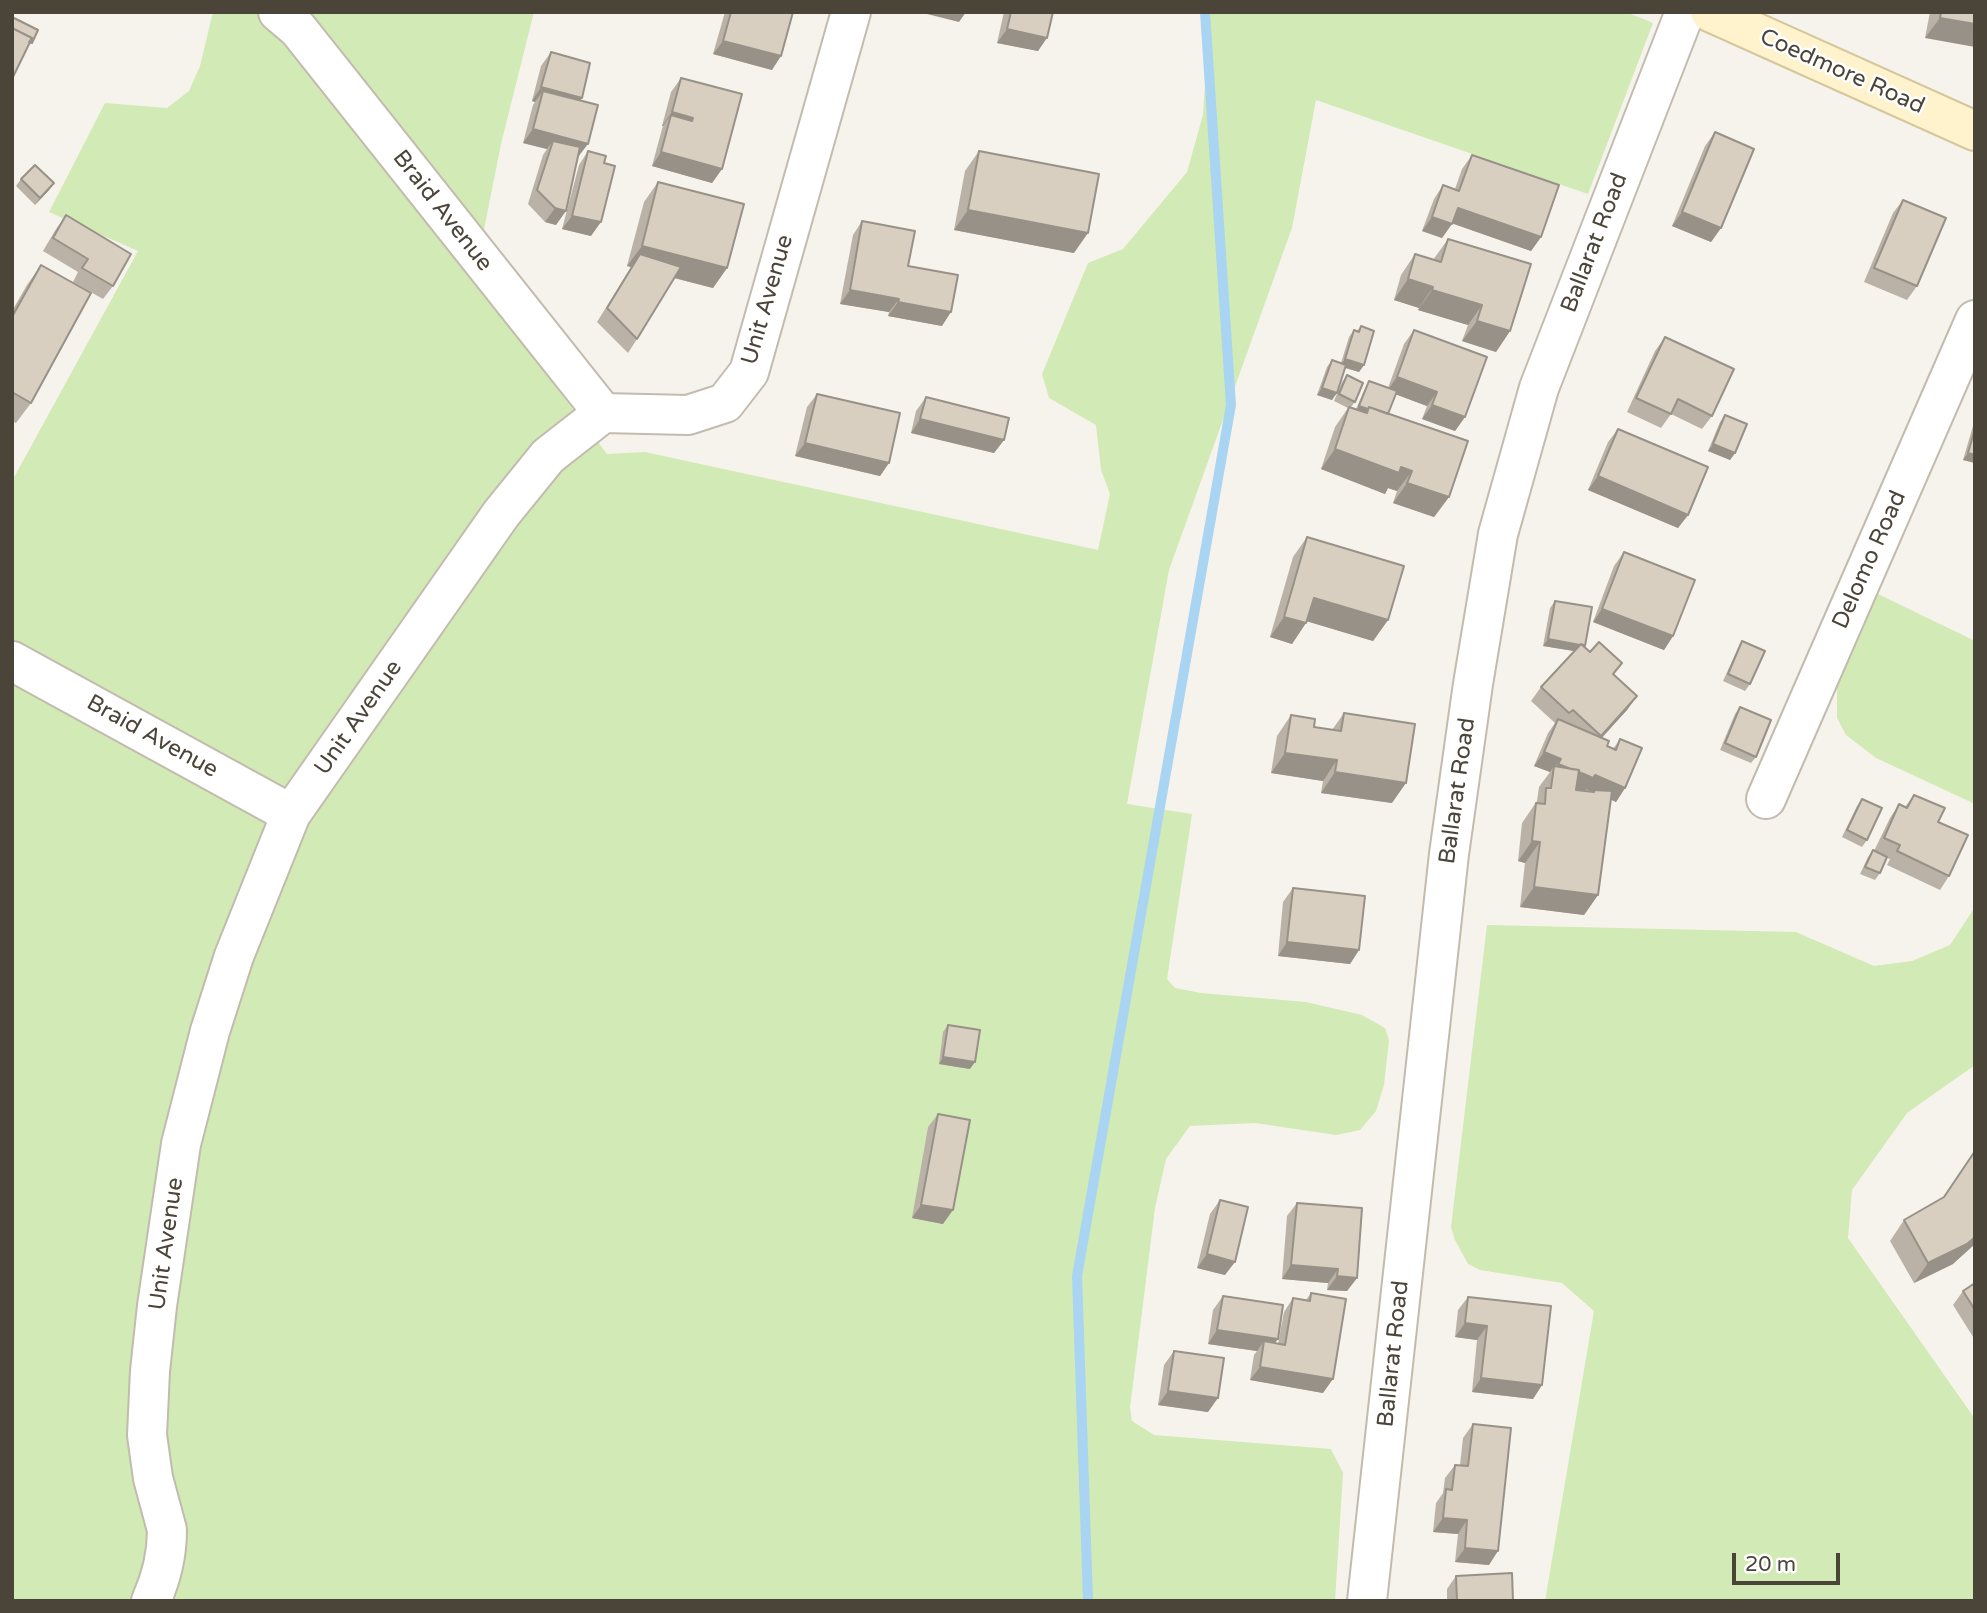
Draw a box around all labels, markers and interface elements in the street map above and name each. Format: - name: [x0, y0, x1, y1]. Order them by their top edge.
- street label: Coedmore Road: [1755, 23, 1929, 121]
- street label: Braid Avenue: [386, 145, 498, 277]
- street label: Ballarat Road: [1556, 169, 1634, 317]
- street label: Unit Avenue: [736, 232, 800, 368]
- street label: Delomo Road: [1827, 487, 1913, 633]
- street label: Unit Avenue: [309, 655, 409, 781]
- street label: Braid Avenue: [81, 690, 223, 784]
- street label: Ballarat Road: [1434, 716, 1482, 866]
- street label: Unit Avenue: [144, 1176, 190, 1312]
- street label: Ballarat Road: [1373, 1279, 1415, 1429]
- scale bar: [1735, 1540, 1843, 1584]
- text: 20 m: [1745, 1552, 1796, 1577]

